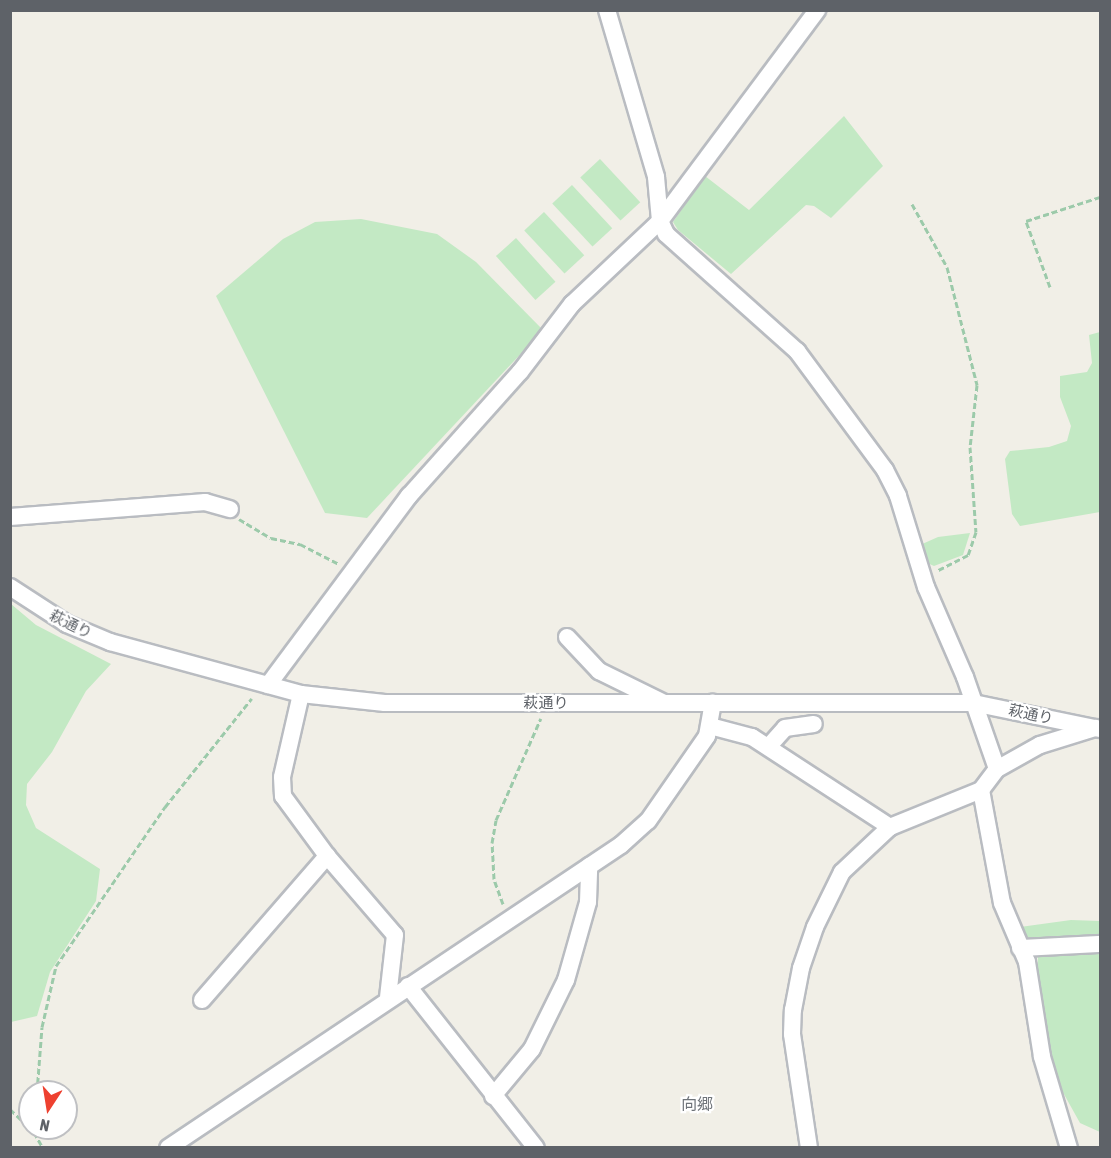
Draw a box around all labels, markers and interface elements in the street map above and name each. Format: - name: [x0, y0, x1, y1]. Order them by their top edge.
- street label: 萩通り: [47, 606, 95, 642]
- street label: 萩通り: [524, 694, 568, 712]
- street label: 萩通り: [1007, 701, 1055, 727]
- north arrow: [18, 1080, 78, 1140]
- district label: 向郷: [681, 1094, 713, 1114]
- text: N: [38, 1116, 51, 1135]

